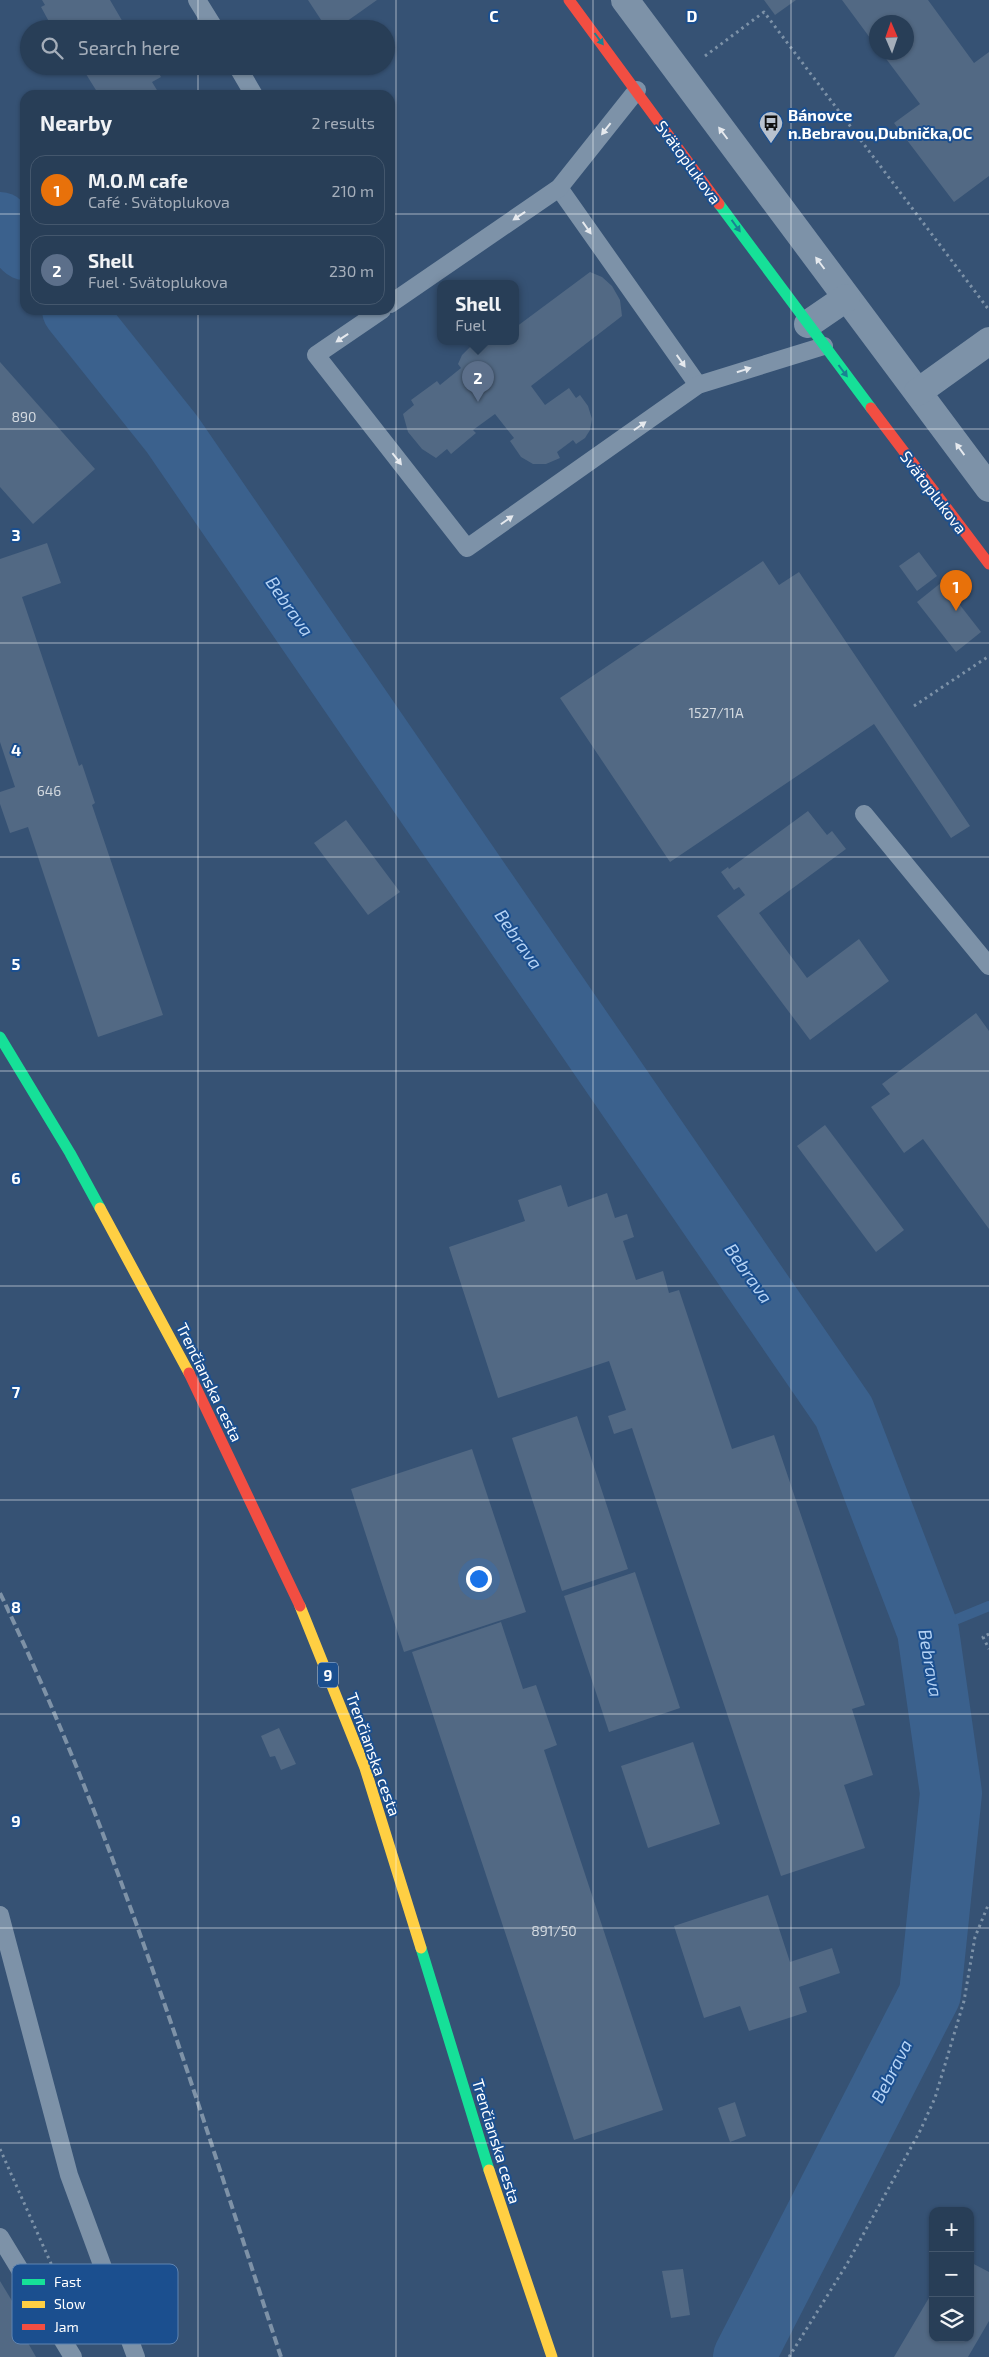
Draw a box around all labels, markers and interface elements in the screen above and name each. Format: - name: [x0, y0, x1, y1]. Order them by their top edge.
- text: C: [489, 6, 499, 25]
- text: D: [687, 6, 698, 25]
- north arrow: [869, 15, 914, 60]
- search box: [20, 20, 395, 75]
- one-way arrow: [593, 32, 604, 45]
- icon: search: [38, 34, 66, 62]
- text: Search here: [78, 36, 180, 59]
- place label: Bánovce n.Bebravou,Dubnička,OC: [788, 105, 972, 142]
- text: Nearby: [40, 110, 112, 135]
- bus stop icon: Bánovce n.Bebravou,Dubnička,OC: [758, 110, 784, 144]
- text: 2 results: [312, 113, 375, 132]
- street label: Svätoplukova: [652, 117, 726, 207]
- one-way arrow: [601, 122, 612, 135]
- one-way arrow: [718, 127, 729, 140]
- text: M.O.M cafe: [88, 169, 188, 192]
- text: 1: [54, 181, 60, 200]
- text: 210 m: [331, 181, 374, 200]
- text: Café · Svätoplukova: [88, 192, 230, 211]
- one-way arrow: [512, 211, 526, 221]
- one-way arrow: [731, 219, 742, 232]
- one-way arrow: [582, 221, 592, 235]
- text: Shell: [88, 249, 134, 272]
- one-way arrow: [815, 256, 825, 270]
- text: 2: [52, 261, 62, 280]
- text: 230 m: [329, 261, 374, 280]
- text: Fuel · Svätoplukova: [88, 272, 228, 291]
- popup: [437, 280, 519, 345]
- text: Shell: [455, 292, 501, 315]
- text: Fuel: [455, 315, 486, 334]
- one-way arrow: [335, 333, 348, 343]
- one-way arrow: [676, 354, 686, 368]
- pin: 2: [462, 361, 494, 402]
- one-way arrow: [838, 364, 848, 378]
- one-way arrow: [737, 366, 752, 374]
- house number: 890: [12, 408, 36, 425]
- one-way arrow: [633, 421, 647, 431]
- one-way arrow: [955, 442, 965, 456]
- street label: Svätoplukova: [897, 447, 971, 537]
- one-way arrow: [392, 452, 403, 465]
- one-way arrow: [500, 514, 513, 525]
- text: 3: [11, 525, 21, 544]
- pin: 1: [940, 570, 972, 611]
- water label: Bebrava: [261, 572, 319, 640]
- house number: 1527/11A: [688, 704, 744, 721]
- text: 4: [11, 740, 21, 759]
- house number: 646: [37, 782, 61, 799]
- water label: Bebrava: [490, 905, 548, 973]
- text: 5: [12, 954, 21, 973]
- text: 6: [11, 1168, 21, 1187]
- water label: Bebrava: [720, 1239, 778, 1307]
- street label: Trenčianska cesta: [173, 1320, 247, 1444]
- text: 7: [12, 1382, 21, 1401]
- your location: [466, 1566, 492, 1592]
- text: 8: [11, 1597, 21, 1616]
- water label: Bebrava: [914, 1627, 948, 1699]
- road number: 9: [318, 1662, 338, 1688]
- street label: Trenčianska cesta: [343, 1690, 405, 1818]
- text: 9: [11, 1811, 21, 1830]
- house number: 891/50: [531, 1922, 577, 1939]
- water label: Bebrava: [866, 2036, 916, 2106]
- street label: Trenčianska cesta: [469, 2076, 525, 2206]
- map controls: [929, 2207, 974, 2342]
- button: +: [929, 2207, 974, 2252]
- button: −: [929, 2252, 974, 2297]
- legend: [12, 2264, 178, 2344]
- text: Fast: [54, 2273, 81, 2290]
- text: Slow: [54, 2295, 86, 2312]
- button: layers: [929, 2297, 974, 2342]
- text: Jam: [54, 2318, 79, 2335]

